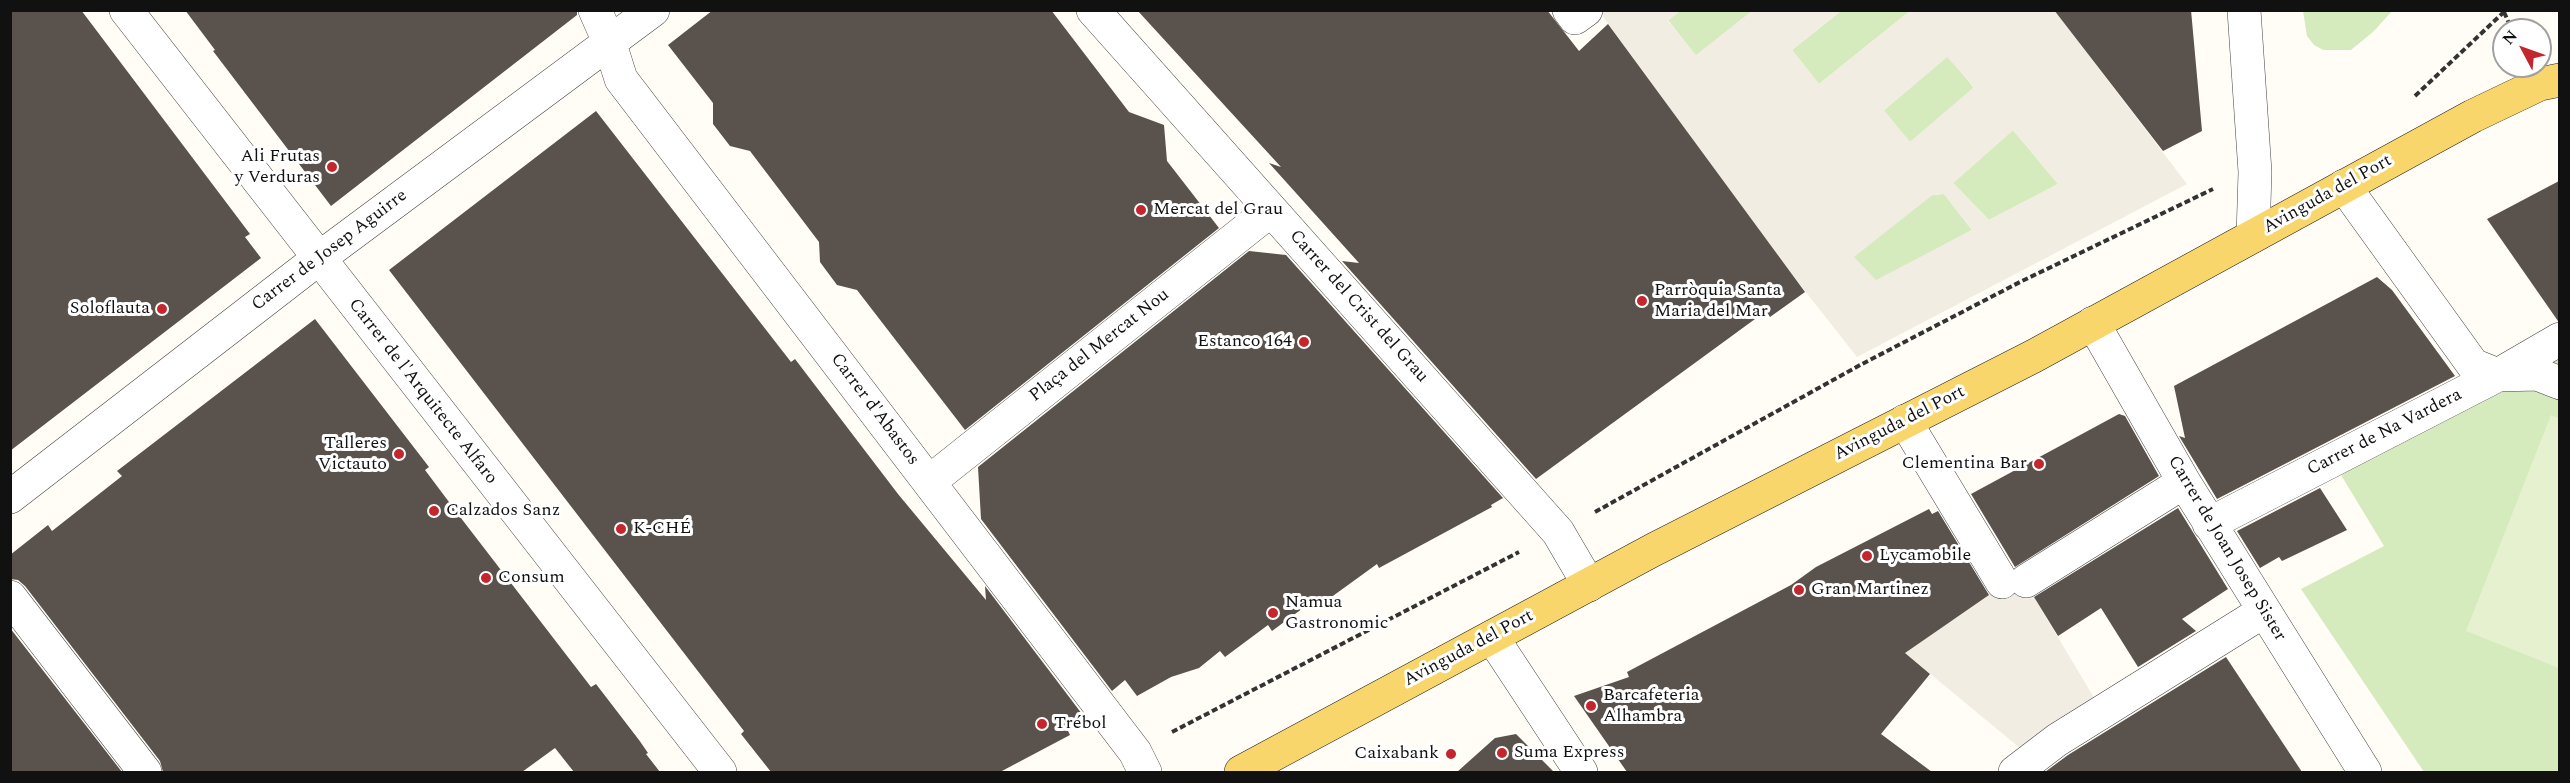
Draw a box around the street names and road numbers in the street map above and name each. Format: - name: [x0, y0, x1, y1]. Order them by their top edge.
- street label: Avinguda del Port: [2260, 151, 2396, 239]
- street label: Carrer de Josep Aguirre: [248, 185, 412, 317]
- street label: Carrer del Crist del Grau: [1284, 226, 1432, 388]
- street label: Plaça del Mercat Nou: [1026, 285, 1174, 407]
- street label: Carrer de l'Arquitecte Alfaro: [343, 295, 501, 489]
- street label: Carrer d'Abastos: [825, 350, 923, 470]
- street label: Avinguda del Port: [1831, 382, 1969, 466]
- street label: Carrer de Na Vardera: [2304, 385, 2466, 481]
- street label: Carrer de Joan Josep Sister: [2162, 452, 2290, 646]
- street label: Avinguda del Port: [1401, 606, 1537, 692]

